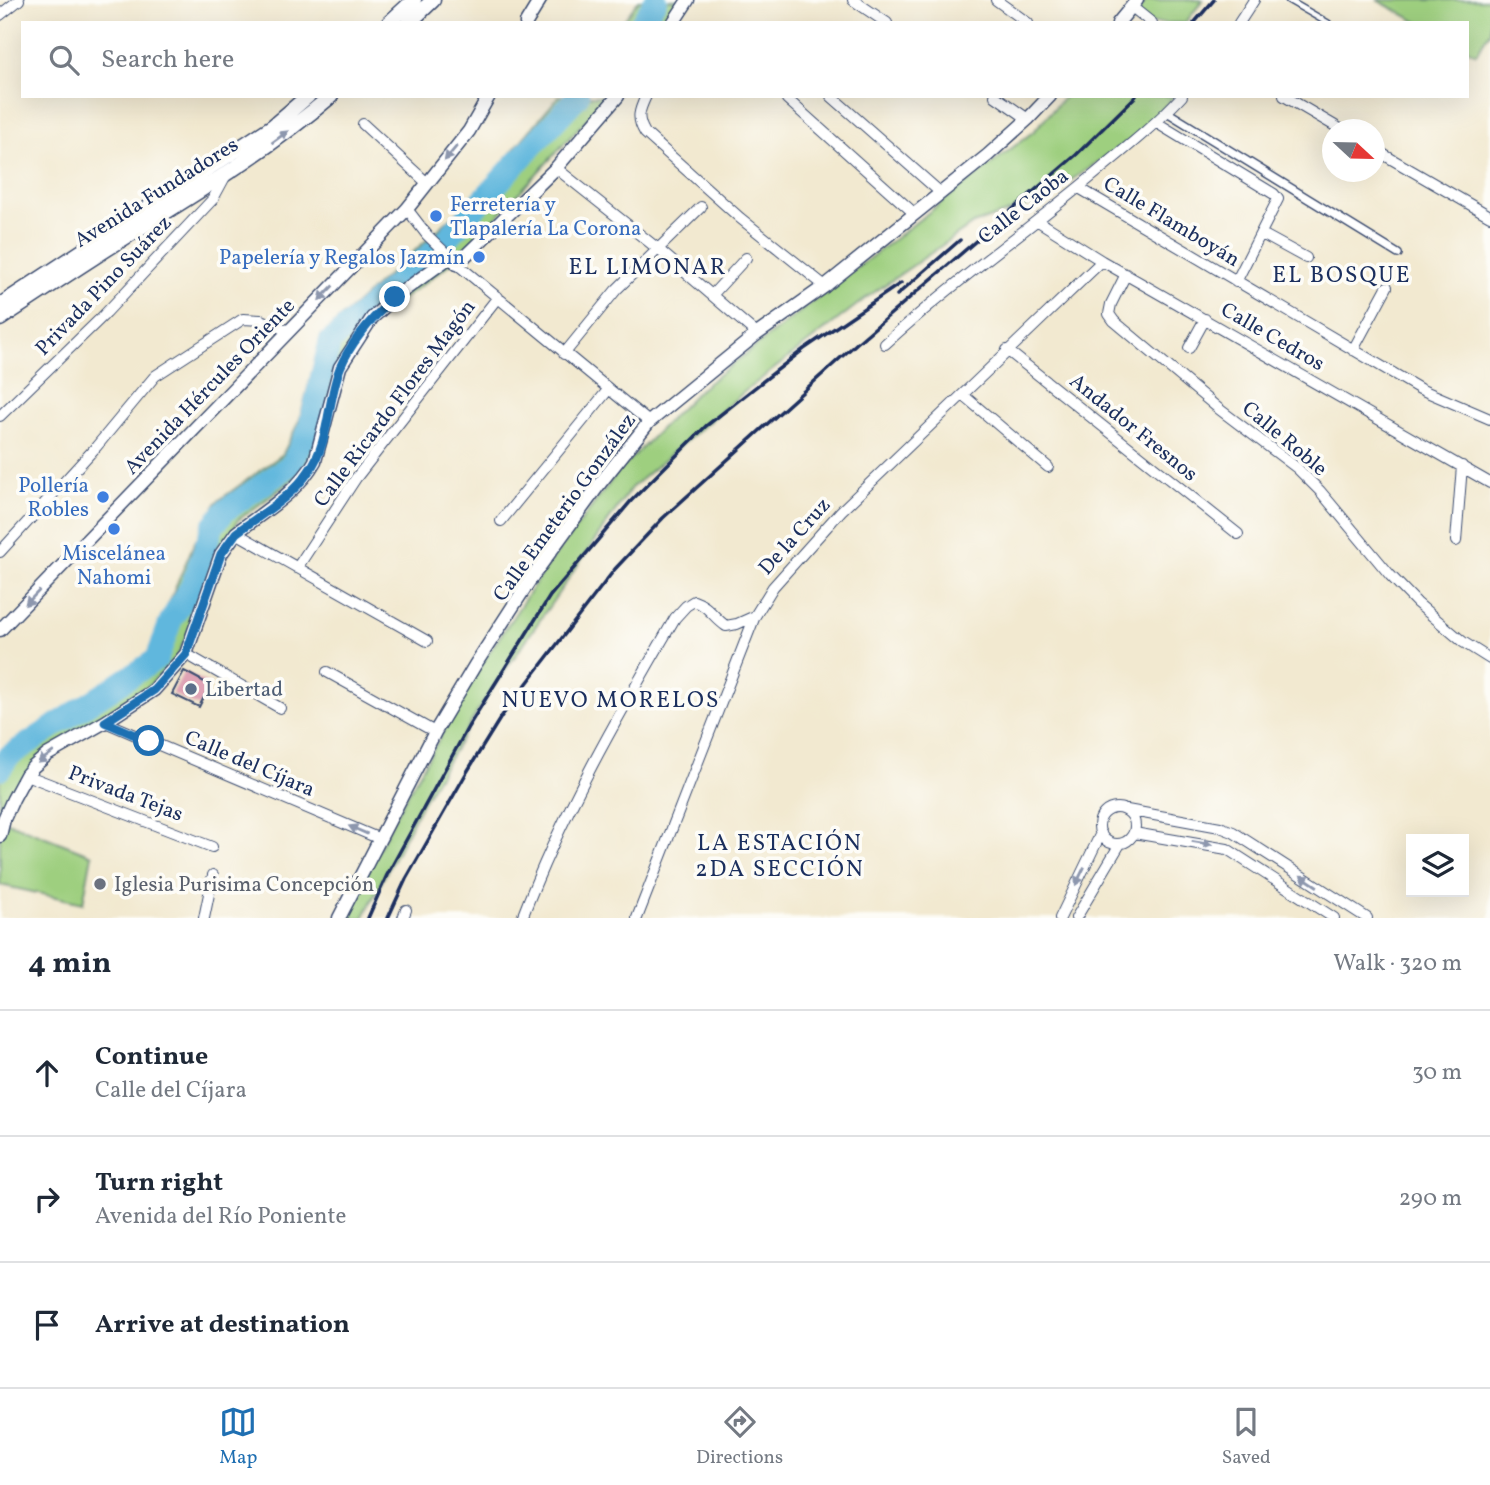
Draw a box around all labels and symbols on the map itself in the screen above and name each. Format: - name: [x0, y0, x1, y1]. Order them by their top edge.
- north arrow: [1322, 119, 1385, 182]
- one-way arrow: [271, 130, 289, 144]
- street label: Avenida Fundadores: [69, 131, 244, 255]
- one-way arrow: [444, 144, 459, 161]
- street label: Calle Caoba: [972, 163, 1075, 252]
- street label: Calle Flamboyán: [1097, 170, 1245, 275]
- place label: Ferretería y Tlapalería La Corona: [450, 191, 641, 244]
- marker: Ferretería y Tlapalería La Corona: [428, 208, 444, 224]
- street label: Privada Pino Suárez: [29, 209, 179, 363]
- place label: Papelería y Regalos Jazmín: [219, 244, 465, 273]
- marker: Papelería y Regalos Jazmín: [471, 249, 487, 265]
- district label: EL LIMONAR: [568, 252, 728, 284]
- district label: EL BOSQUE: [1272, 260, 1412, 292]
- route end: [379, 281, 410, 312]
- one-way arrow: [318, 284, 334, 301]
- street label: Avenida Hércules Oriente: [118, 292, 302, 482]
- street label: Calle Ricardo Flores Magón: [307, 294, 483, 514]
- street label: Calle Cedros: [1215, 296, 1329, 379]
- street label: Andador Fresnos: [1063, 367, 1203, 489]
- street label: Calle Roble: [1235, 395, 1333, 483]
- street label: Calle Emeterio González: [487, 408, 643, 608]
- place label: Pollería Robles: [18, 472, 89, 525]
- marker: Pollería Robles: [95, 489, 111, 505]
- street label: De la Cruz: [752, 492, 838, 582]
- marker: Miscelánea Nahomi: [106, 521, 122, 537]
- place label: Miscelánea Nahomi: [62, 540, 166, 593]
- one-way arrow: [23, 589, 40, 606]
- place label: Libertad: [205, 676, 283, 705]
- marker: Libertad: [183, 681, 199, 697]
- district label: NUEVO MORELOS: [502, 685, 720, 717]
- street label: Calle del Cíjara: [180, 724, 319, 805]
- route start: [133, 725, 164, 756]
- one-way arrow: [37, 750, 56, 764]
- street label: Privada Tejas: [64, 759, 187, 830]
- one-way arrow: [348, 824, 369, 835]
- district label: LA ESTACIÓN 2DA SECCIÓN: [695, 828, 865, 886]
- one-way arrow: [1191, 838, 1213, 849]
- one-way arrow: [1075, 866, 1086, 886]
- place label: Iglesia Purisima Concepción: [114, 871, 374, 900]
- one-way arrow: [1300, 875, 1319, 888]
- marker: Iglesia Purisima Concepción: [92, 876, 108, 892]

